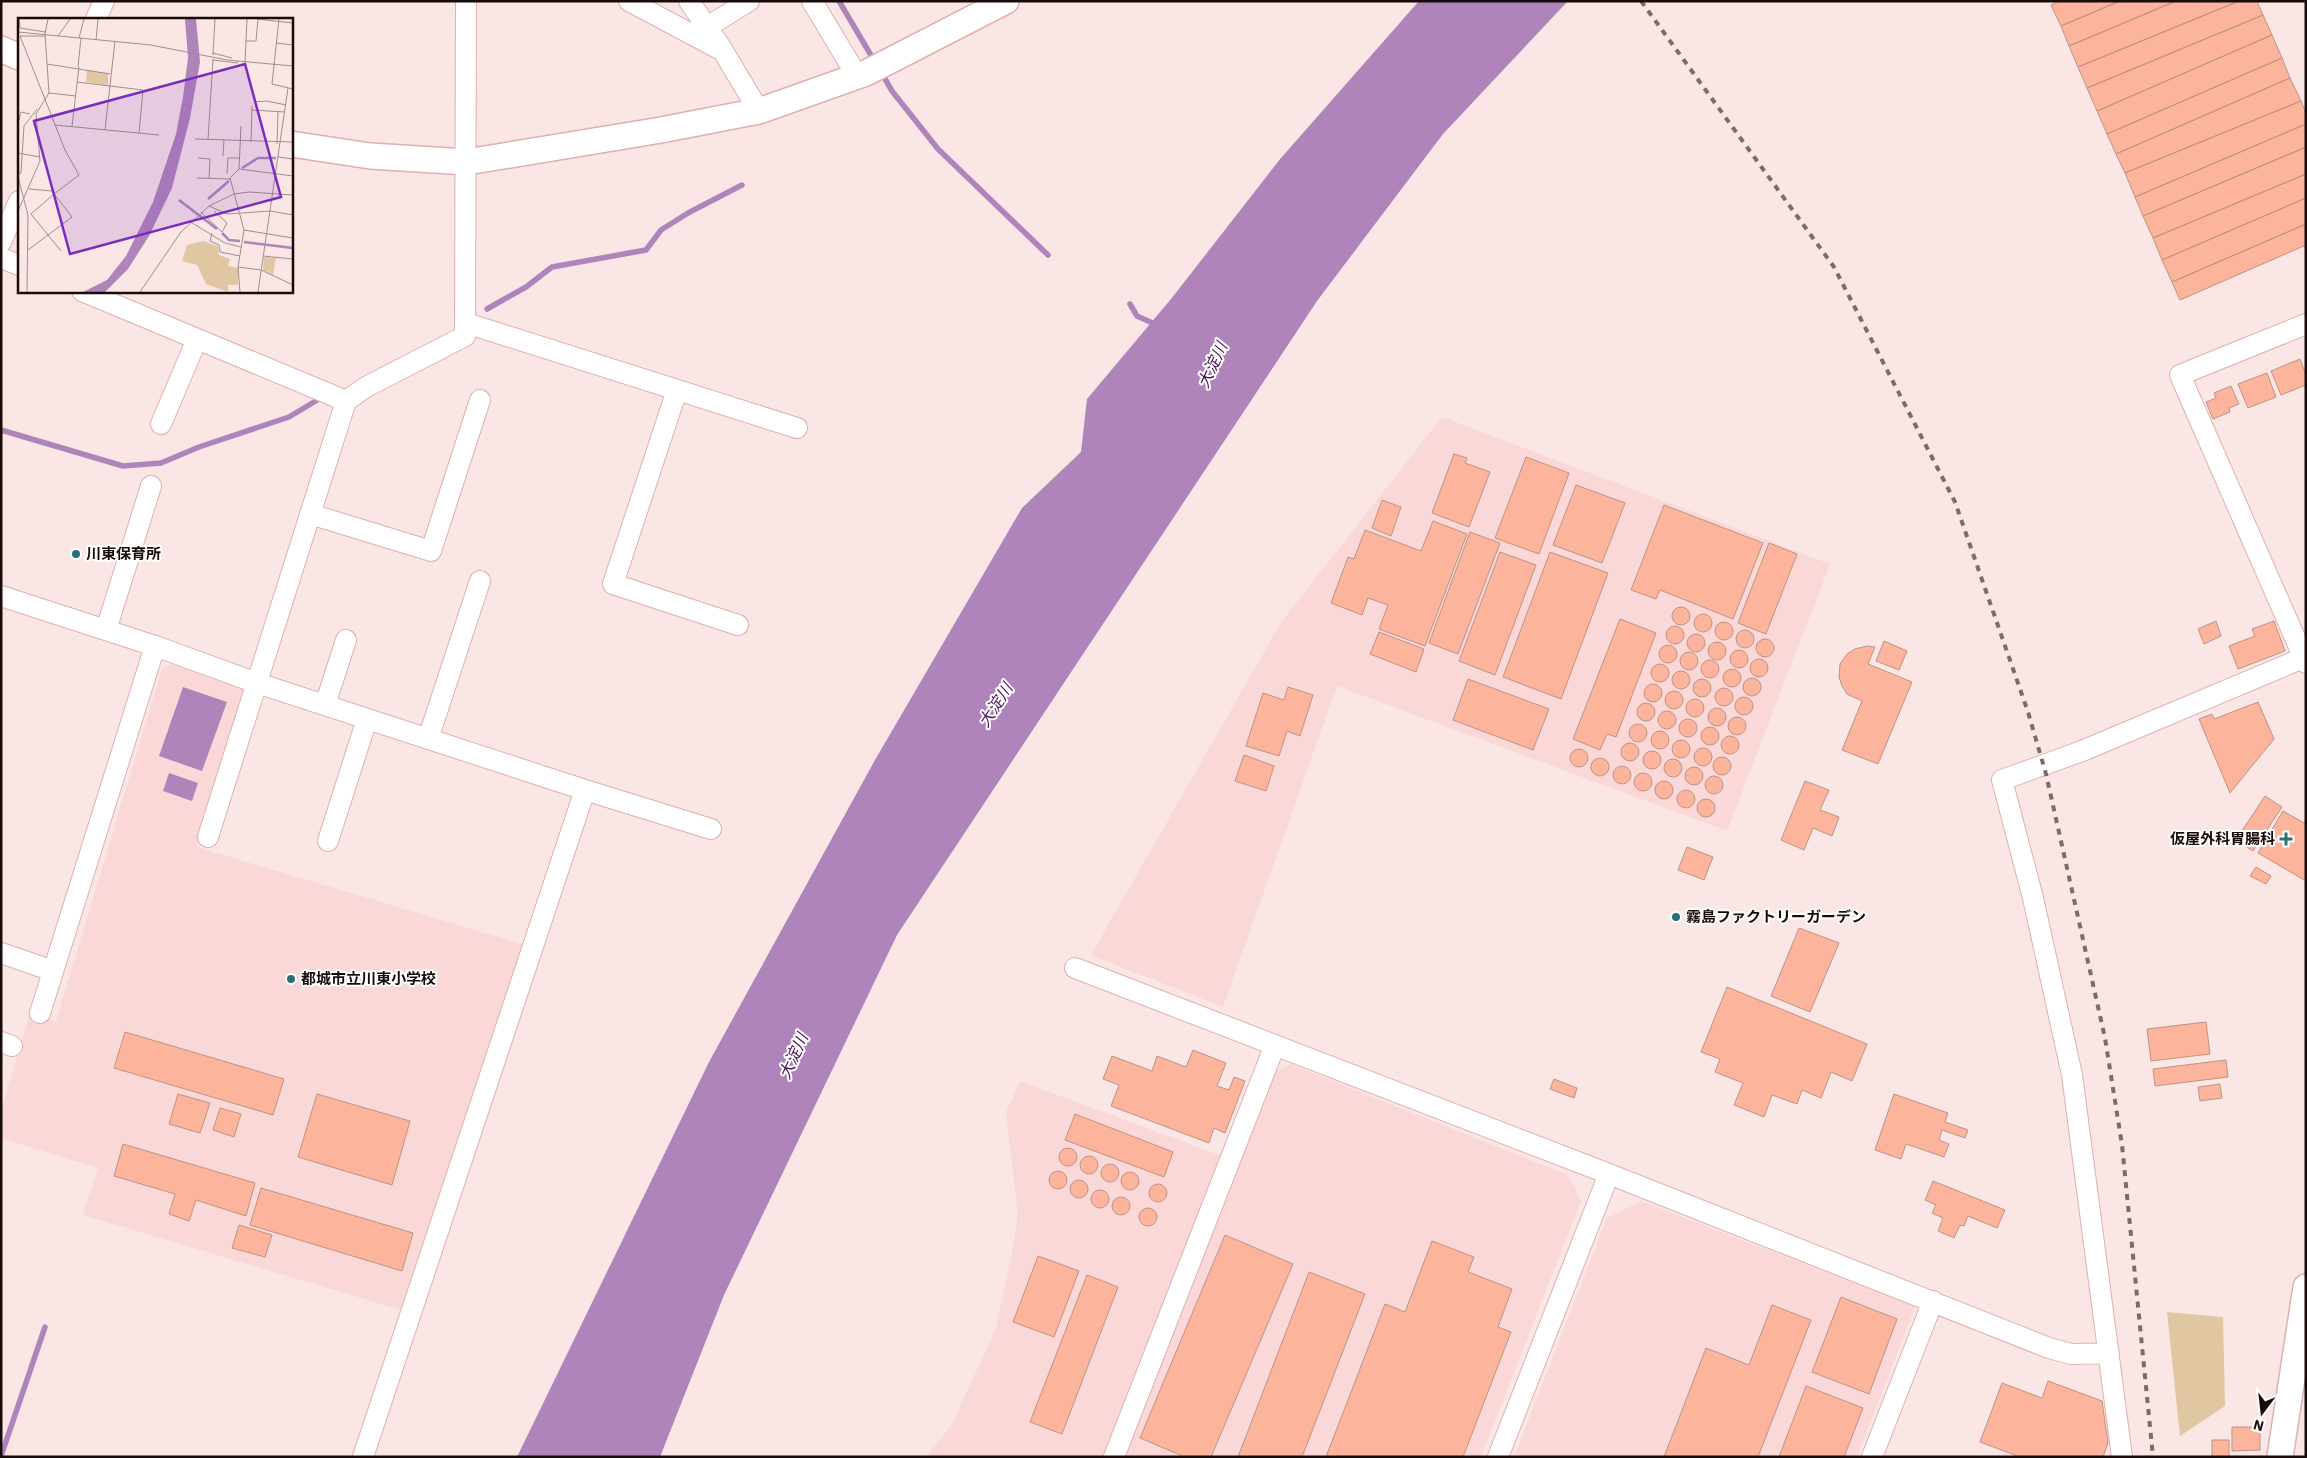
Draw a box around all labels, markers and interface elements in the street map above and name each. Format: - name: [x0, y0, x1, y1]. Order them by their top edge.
- inset map: [18, 18, 292, 292]
- water label: 大淀川: [1193, 337, 1232, 391]
- place label: 川東保育所: [86, 544, 161, 563]
- marker: 川東保育所: [70, 548, 82, 560]
- water label: 大淀川: [974, 678, 1018, 731]
- place label: 仮屋外科胃腸科: [2170, 829, 2275, 848]
- marker: 仮屋外科胃腸科: [2279, 832, 2293, 846]
- place label: 霧島ファクトリーガーデン: [1686, 907, 1866, 926]
- marker: 霧島ファクトリーガーデン: [1670, 911, 1682, 923]
- place label: 都城市立川東小学校: [301, 969, 436, 988]
- marker: 都城市立川東小学校: [285, 973, 297, 985]
- water label: 大淀川: [774, 1028, 813, 1082]
- north arrow: [2237, 1388, 2287, 1438]
- text: N: [2251, 1416, 2266, 1436]

